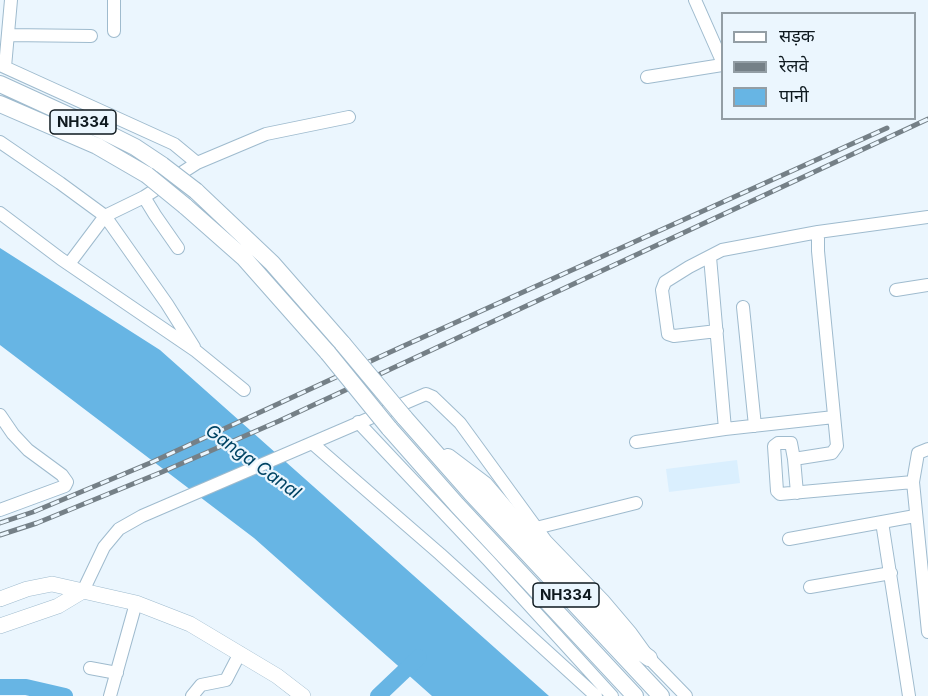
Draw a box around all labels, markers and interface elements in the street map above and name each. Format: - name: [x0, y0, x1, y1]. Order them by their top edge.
- legend: [721, 12, 916, 120]
- text: सड़क: [779, 25, 815, 46]
- text: रेलवे: [779, 55, 809, 76]
- text: पानी: [779, 85, 809, 106]
- road number: NH334: [50, 110, 116, 134]
- water label: Ganga Canal: [201, 420, 305, 504]
- road number: NH334: [533, 583, 599, 607]

